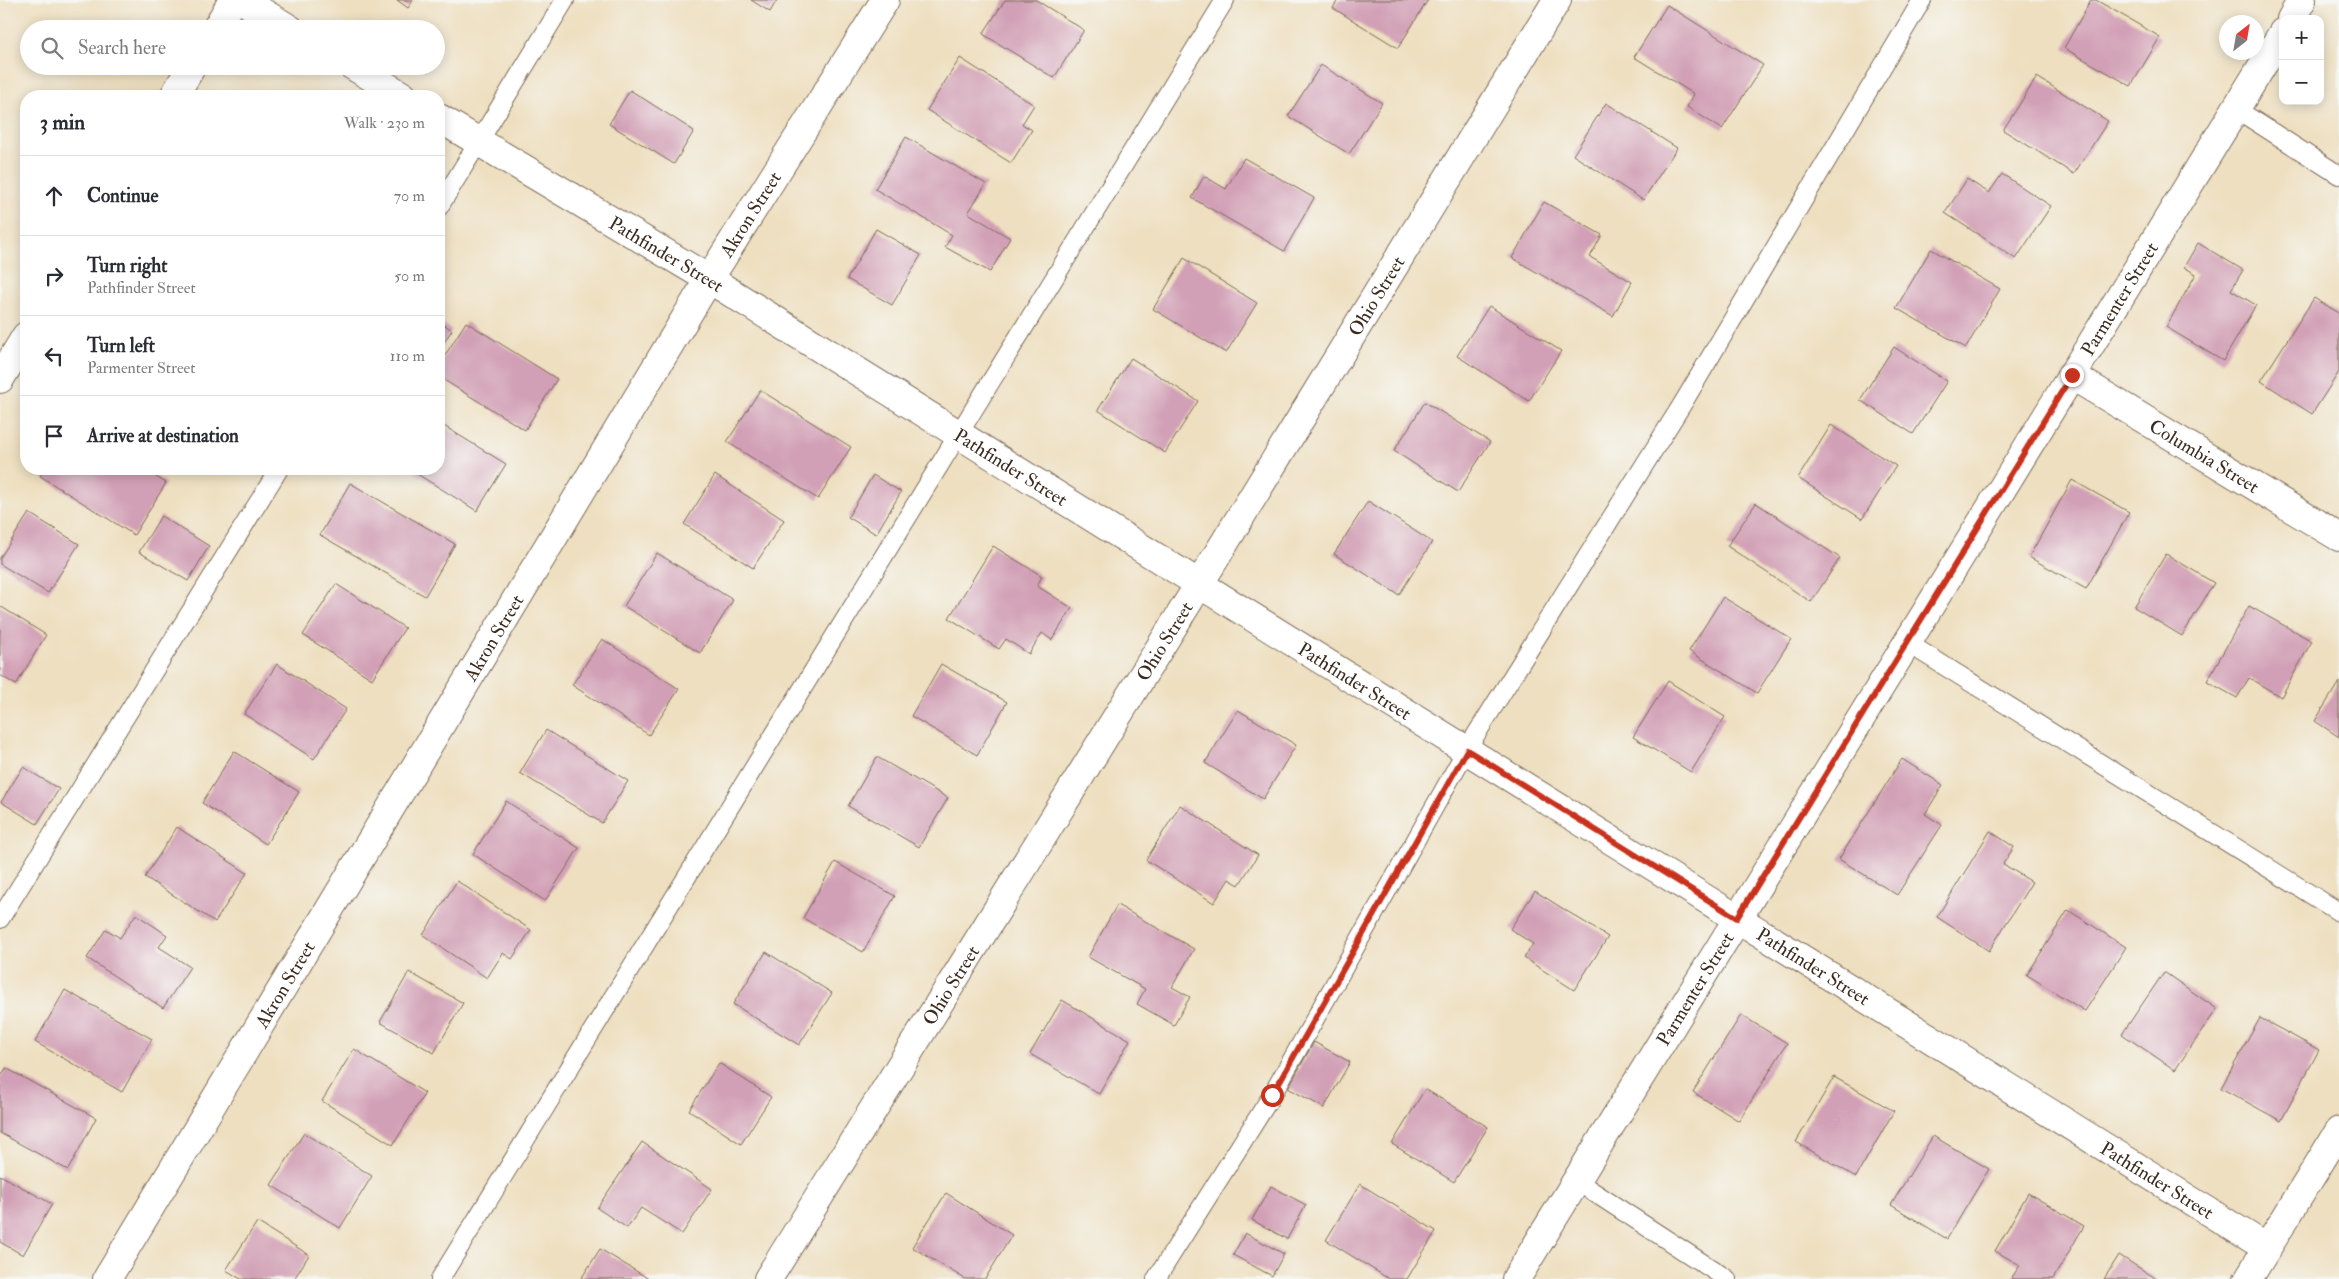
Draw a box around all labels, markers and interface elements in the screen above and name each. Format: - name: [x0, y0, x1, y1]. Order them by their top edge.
- north arrow: [2219, 15, 2264, 60]
- map controls: [2279, 15, 2324, 105]
- button: +: [2279, 15, 2324, 60]
- search box: [20, 20, 445, 75]
- icon: search: [38, 34, 66, 62]
- text: Search here: [78, 36, 166, 60]
- button: −: [2279, 60, 2324, 105]
- text: 3 min: [40, 109, 85, 136]
- text: Walk · 230 m: [344, 113, 425, 133]
- street label: Akron Street: [714, 167, 787, 263]
- icon: ahead: [40, 182, 68, 210]
- text: Continue: [87, 184, 158, 208]
- text: 70 m: [394, 186, 425, 206]
- street label: Pathfinder Street: [605, 211, 728, 298]
- street label: Parmenter Street: [2076, 238, 2164, 360]
- street label: Ohio Street: [1343, 252, 1410, 341]
- text: Turn right: [87, 254, 167, 278]
- icon: right: [40, 262, 68, 290]
- text: 50 m: [394, 266, 425, 286]
- text: Pathfinder Street: [87, 278, 196, 298]
- text: Turn left: [87, 334, 155, 358]
- icon: left: [40, 342, 68, 370]
- text: 110 m: [390, 346, 425, 366]
- text: Parmenter Street: [87, 358, 195, 378]
- route end: [2061, 364, 2084, 387]
- street label: Columbia Street: [2145, 414, 2263, 499]
- icon: arrive: [40, 422, 68, 450]
- street label: Pathfinder Street: [949, 423, 1072, 512]
- text: Arrive at destination: [87, 424, 239, 448]
- street label: Akron Street: [458, 590, 529, 686]
- street label: Ohio Street: [1131, 597, 1199, 686]
- street label: Pathfinder Street: [1293, 637, 1416, 726]
- street label: Pathfinder Street: [1752, 922, 1874, 1011]
- street label: Parmenter Street: [1651, 928, 1740, 1050]
- street label: Akron Street: [249, 937, 321, 1033]
- street label: Ohio Street: [918, 941, 985, 1030]
- route start: [1261, 1084, 1284, 1107]
- street label: Pathfinder Street: [2096, 1136, 2218, 1225]

